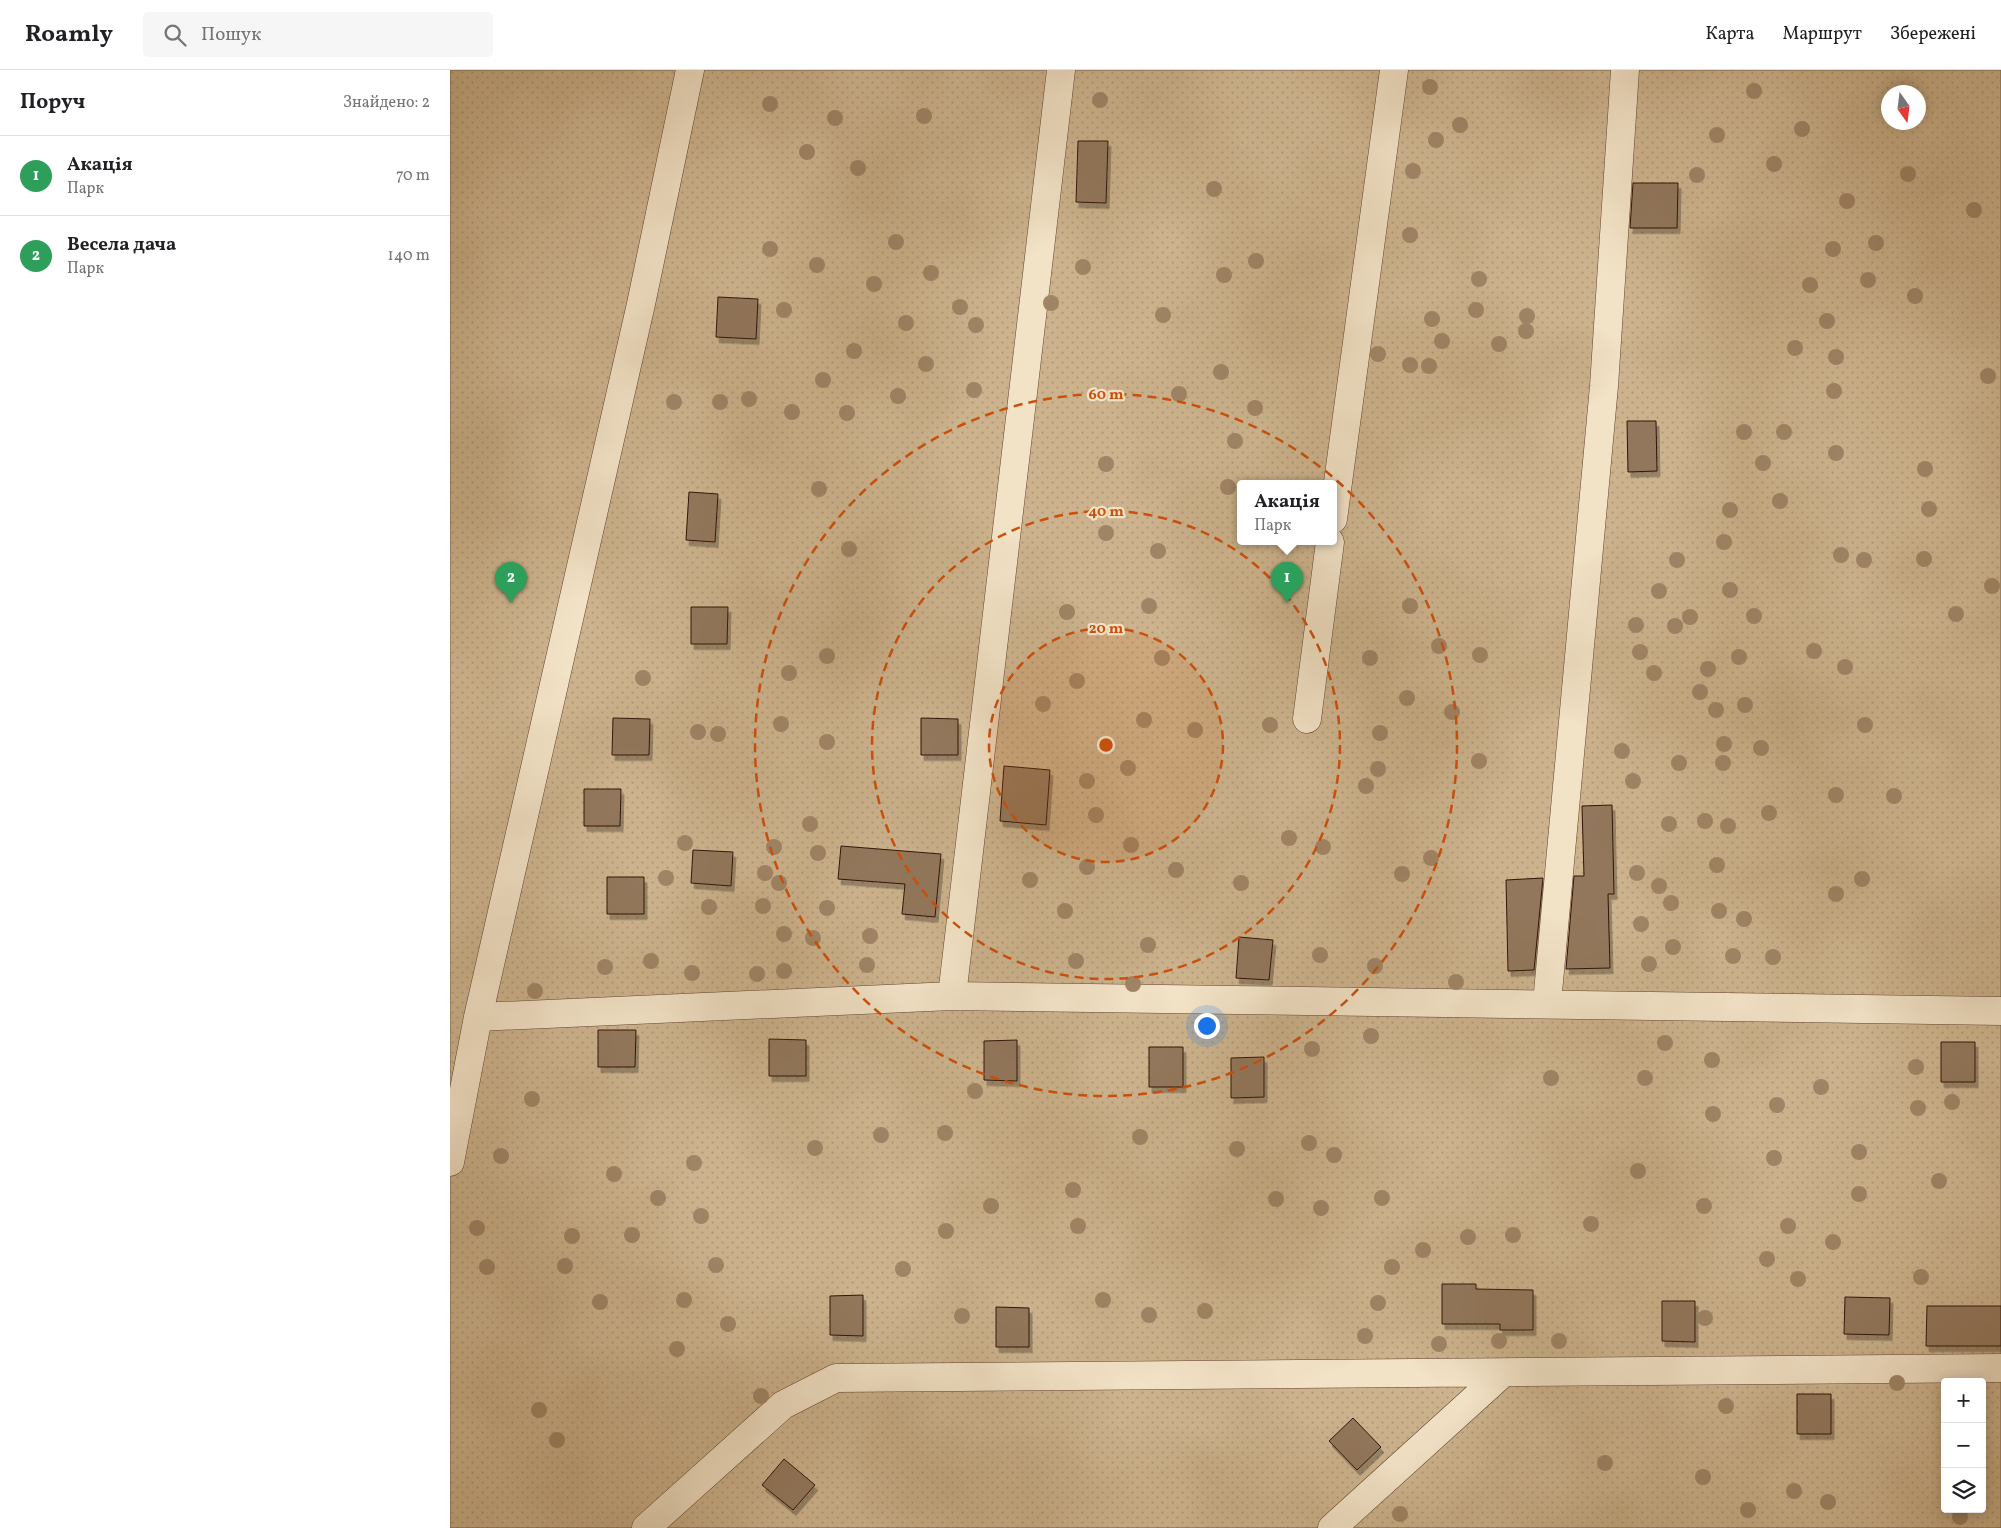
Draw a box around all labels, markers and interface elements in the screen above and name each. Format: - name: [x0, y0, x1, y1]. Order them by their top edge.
- search box: [143, 12, 493, 57]
- text: Roamly: [25, 18, 113, 52]
- icon: search: [161, 21, 189, 49]
- text: Пошук: [201, 22, 261, 48]
- text: Карта: [1706, 22, 1754, 47]
- text: Маршрут: [1782, 22, 1862, 47]
- text: Збережені: [1890, 22, 1976, 47]
- north arrow: [1881, 85, 1926, 130]
- text: Поруч: [20, 88, 85, 117]
- text: Знайдено: 2: [343, 92, 430, 114]
- text: Акація: [67, 152, 133, 178]
- text: 1: [33, 165, 39, 187]
- text: 70 m: [396, 165, 430, 187]
- text: Парк: [67, 178, 104, 200]
- text: Весела дача: [67, 232, 176, 258]
- text: 2: [32, 245, 40, 267]
- text: 140 m: [388, 245, 430, 267]
- text: Парк: [67, 258, 104, 280]
- text: 60 m: [1089, 385, 1124, 406]
- popup: [1237, 480, 1337, 545]
- text: Акація: [1254, 489, 1320, 515]
- text: 40 m: [1088, 502, 1124, 523]
- text: Парк: [1254, 515, 1291, 537]
- pin: 2: [495, 562, 527, 603]
- pin: 1: [1271, 562, 1303, 603]
- text: 20 m: [1089, 619, 1124, 640]
- centre of rings: [1097, 736, 1115, 754]
- your location: [1194, 1013, 1220, 1039]
- map controls: [1941, 1378, 1986, 1513]
- button: +: [1941, 1378, 1986, 1423]
- button: −: [1941, 1423, 1986, 1468]
- button: layers: [1941, 1468, 1986, 1513]

